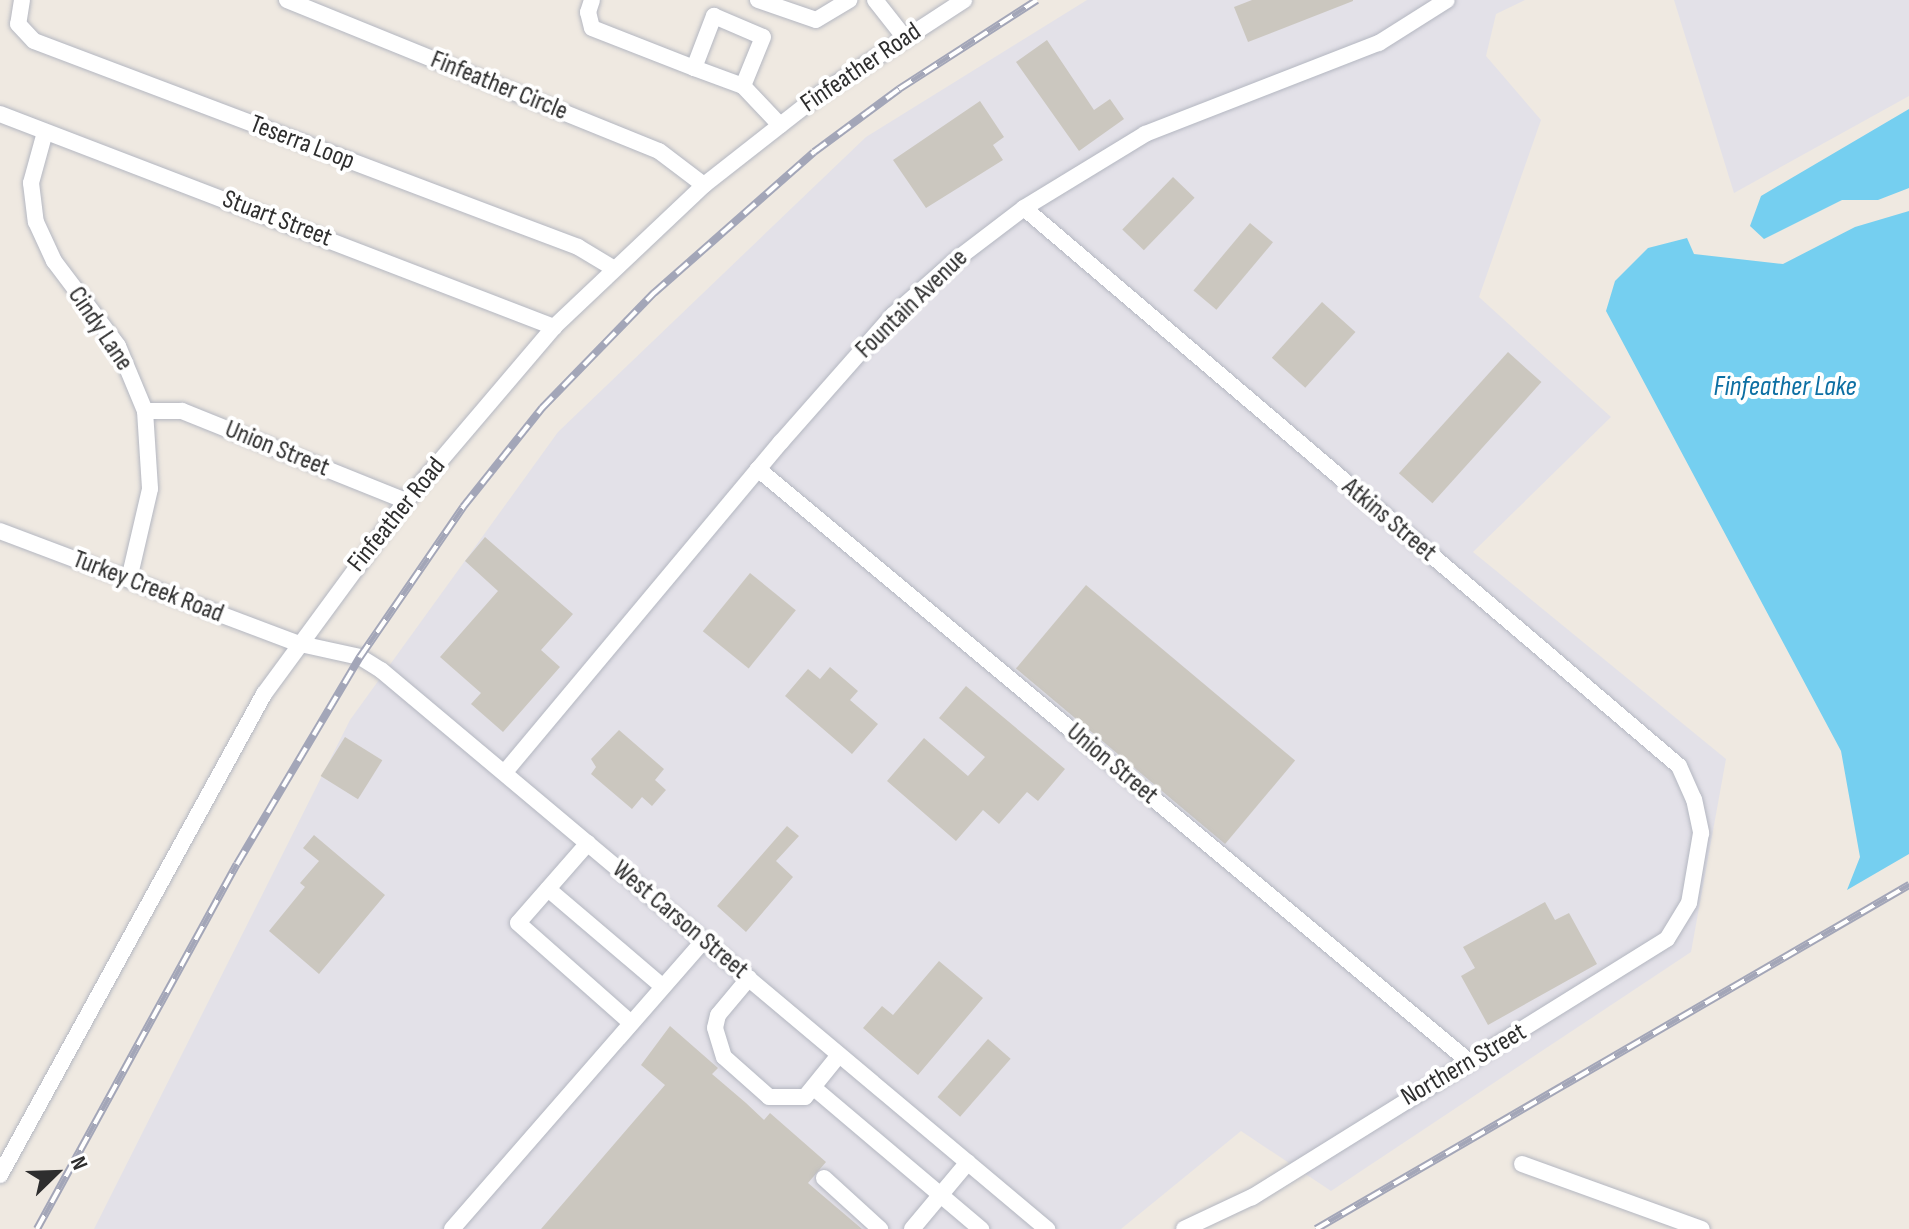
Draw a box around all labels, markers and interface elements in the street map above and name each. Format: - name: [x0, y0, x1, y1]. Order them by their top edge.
- street label: Finfeather Road: [795, 16, 927, 120]
- street label: Finfeather Circle: [426, 44, 572, 128]
- street label: Teserra Loop: [245, 109, 359, 177]
- street label: Stuart Street: [218, 184, 336, 254]
- street label: Fountain Avenue: [849, 243, 975, 365]
- street label: Cindy Lane: [61, 281, 139, 377]
- water label: Finfeather Lake: [1714, 370, 1856, 404]
- street label: Union Street: [220, 414, 334, 484]
- street label: Finfeather Road: [341, 452, 453, 578]
- street label: Atkins Street: [1336, 472, 1442, 568]
- street label: Turkey Creek Road: [68, 544, 228, 630]
- street label: Union Street: [1060, 717, 1164, 811]
- street label: West Carson Street: [606, 854, 754, 986]
- street label: Northern Street: [1396, 1017, 1532, 1113]
- north arrow: [16, 1133, 96, 1213]
- text: N: [64, 1153, 93, 1174]

